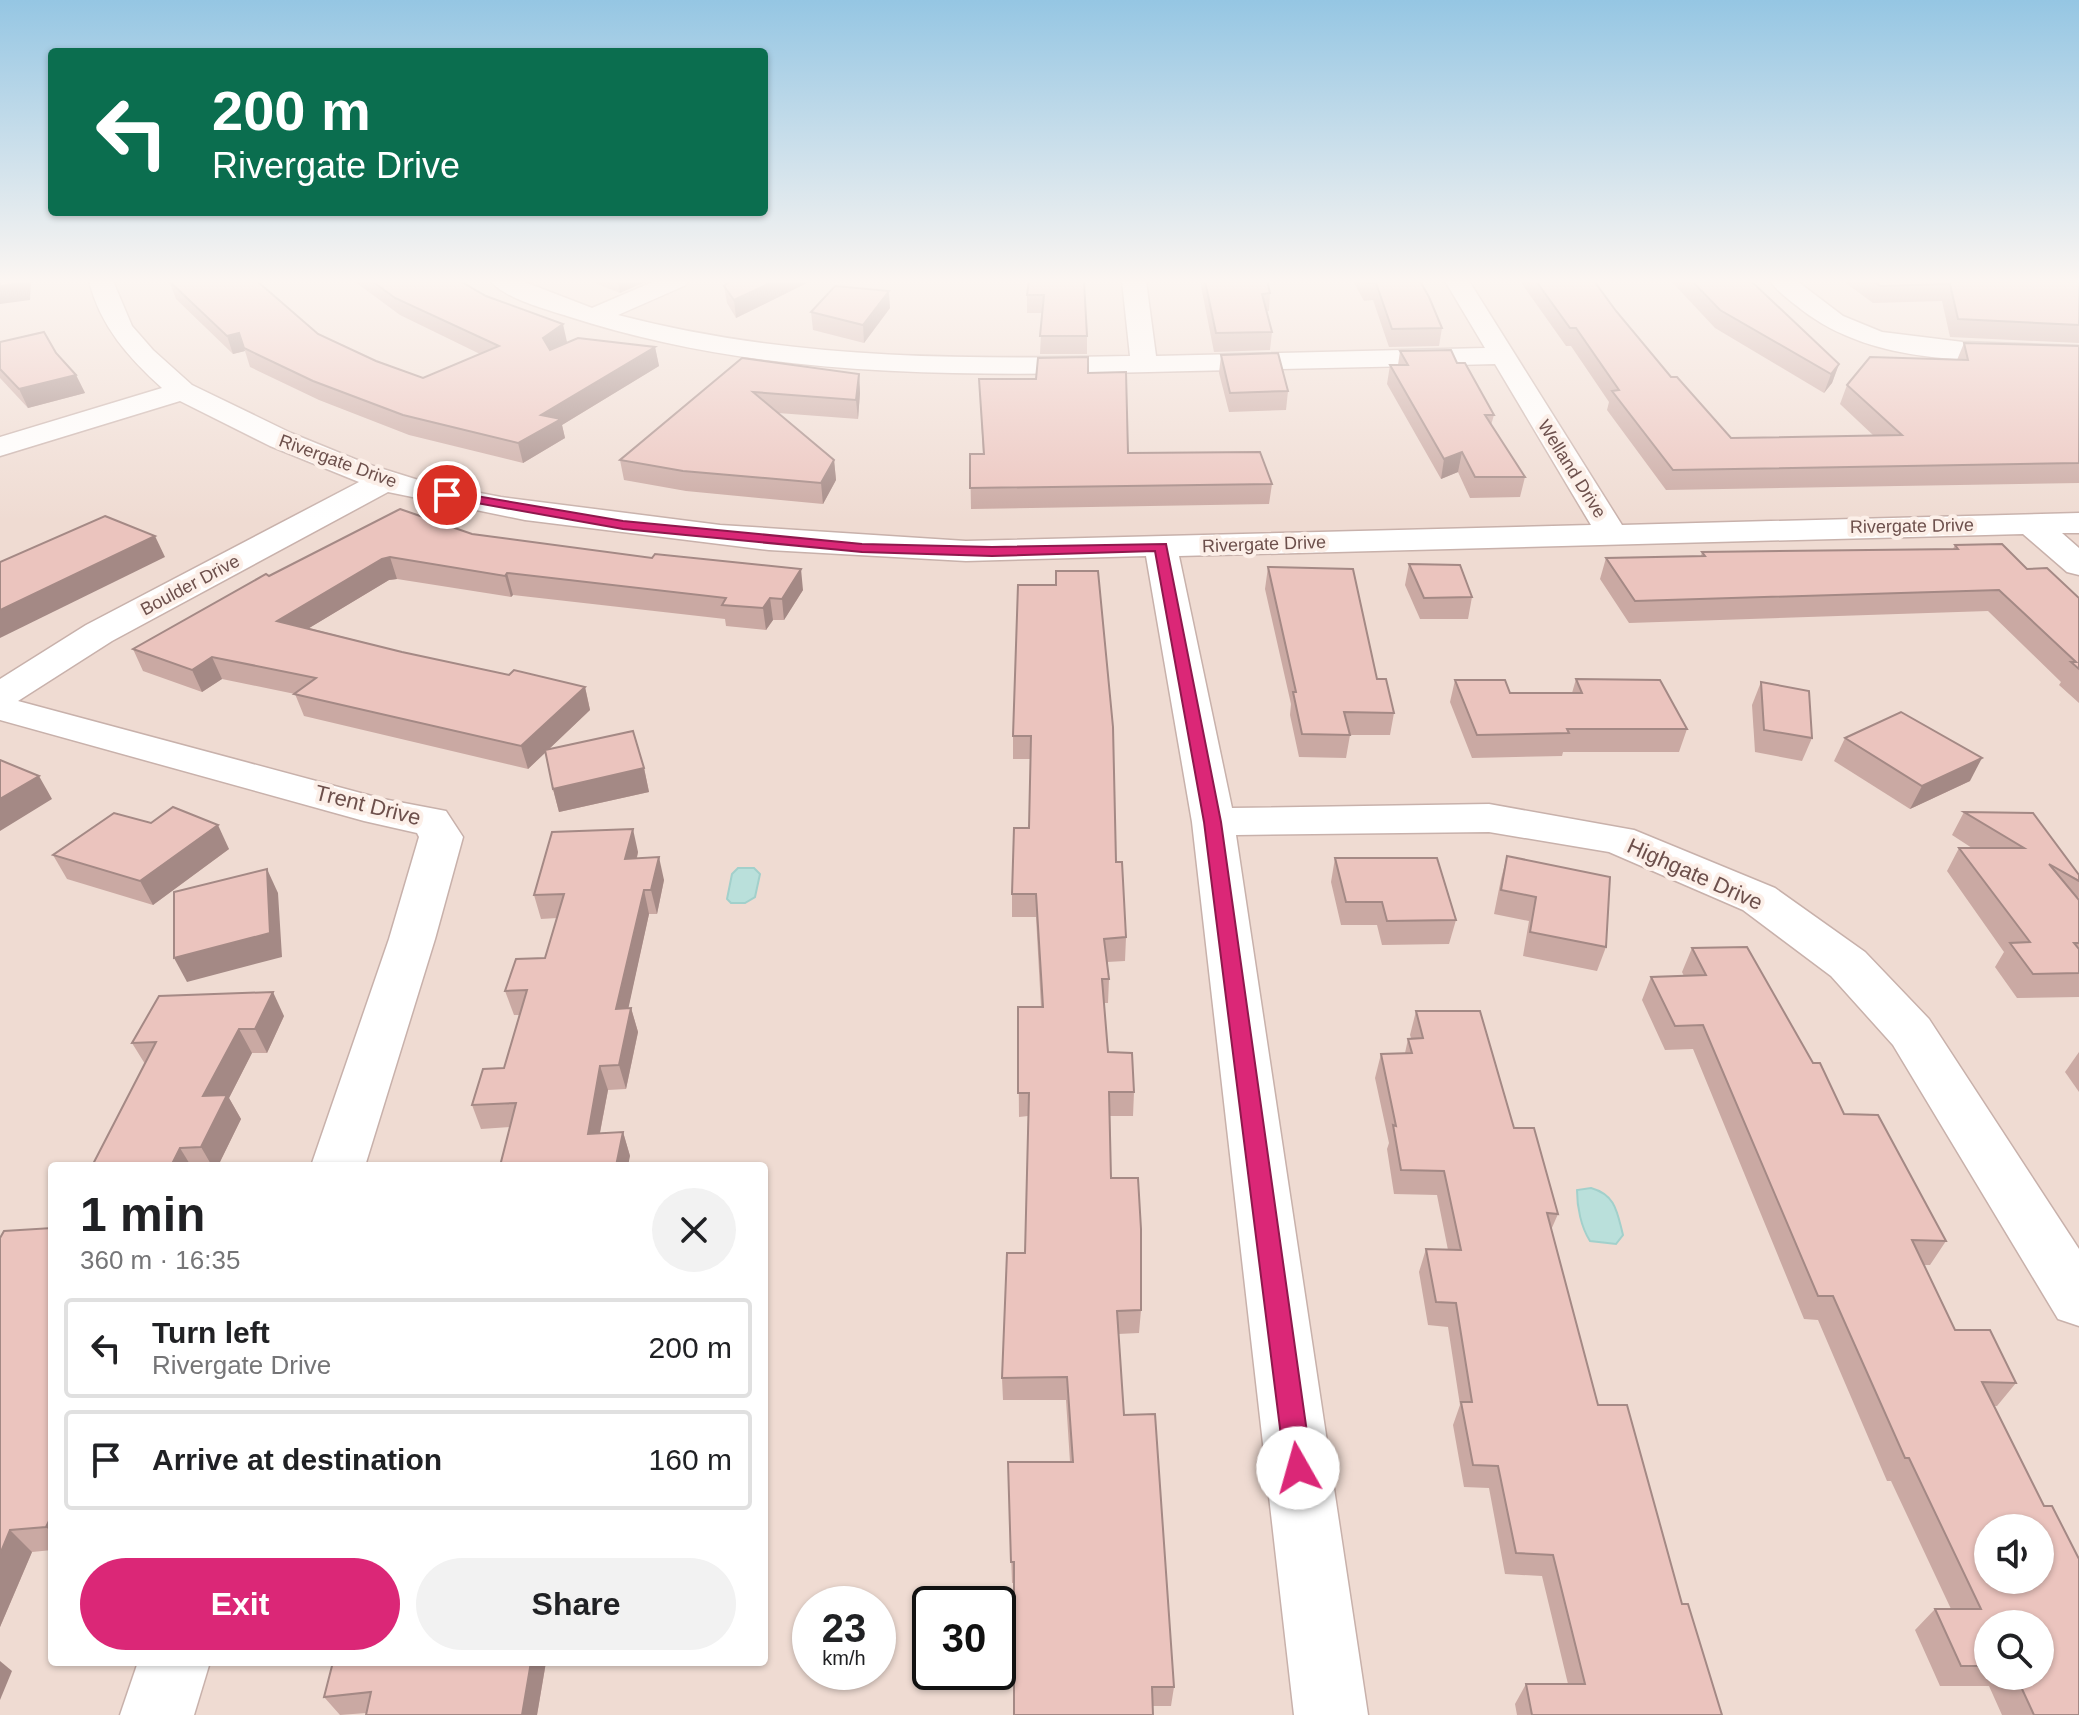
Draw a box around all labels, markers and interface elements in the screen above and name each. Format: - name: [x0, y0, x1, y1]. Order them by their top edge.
- text: 200 m: [212, 79, 371, 142]
- icon: left: [80, 80, 184, 184]
- text: Rivergate Drive: [212, 145, 460, 186]
- street label: Welland Drive: [1534, 416, 1610, 522]
- street label: Rivergate Drive: [276, 430, 400, 492]
- pin: [413, 461, 481, 529]
- icon: arrive: [425, 473, 469, 517]
- street label: Rivergate Drive: [1850, 515, 1974, 537]
- street label: Rivergate Drive: [1202, 532, 1326, 556]
- street label: Boulder Drive: [137, 551, 243, 619]
- street label: Trent Drive: [313, 780, 423, 830]
- street label: Highgate Drive: [1623, 833, 1767, 915]
- text: 1 min: [80, 1188, 205, 1241]
- button: close: [652, 1188, 736, 1272]
- text: 360 m · 16:35: [80, 1245, 240, 1275]
- text: Turn left: [152, 1316, 270, 1349]
- icon: left: [84, 1326, 128, 1370]
- text: 200 m: [649, 1331, 732, 1364]
- text: Rivergate Drive: [152, 1350, 331, 1380]
- position arrow: [1256, 1426, 1340, 1510]
- icon: arrive: [84, 1438, 128, 1482]
- text: Arrive at destination: [152, 1443, 442, 1476]
- text: 160 m: [649, 1443, 732, 1476]
- map controls: [1974, 1514, 2054, 1690]
- button: sound: [1974, 1514, 2054, 1594]
- button: Exit: [80, 1558, 400, 1650]
- button: Share: [416, 1558, 736, 1650]
- speed limit sign: 30: [912, 1586, 1016, 1690]
- text: 23: [822, 1606, 866, 1650]
- button: search: [1974, 1610, 2054, 1690]
- text: km/h: [822, 1647, 866, 1669]

